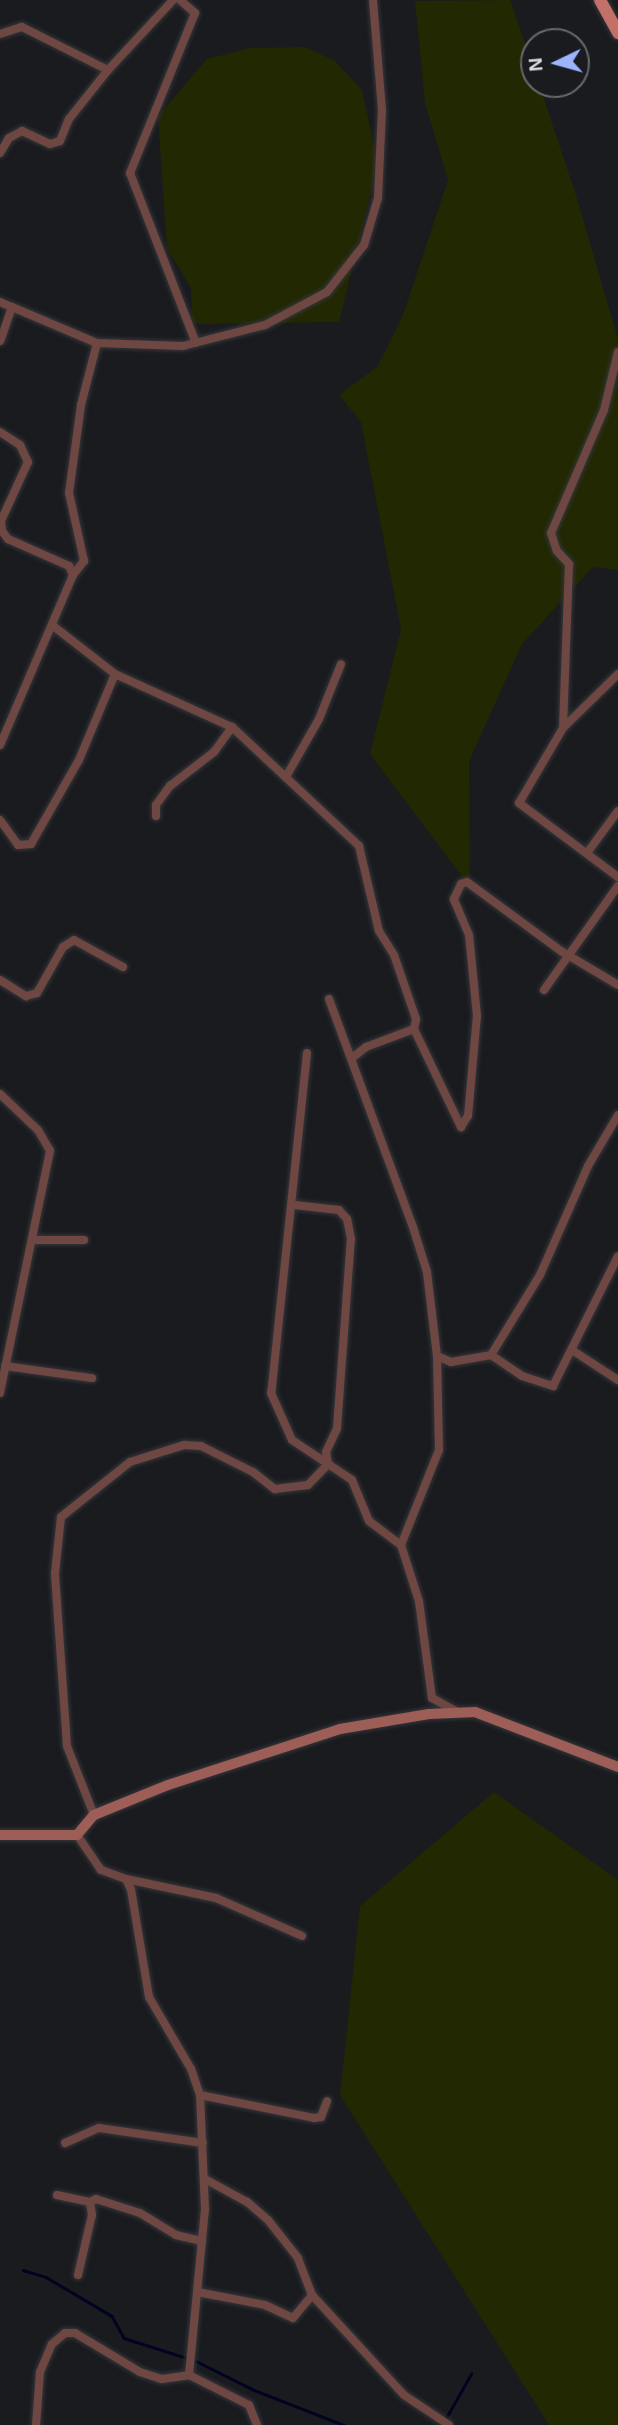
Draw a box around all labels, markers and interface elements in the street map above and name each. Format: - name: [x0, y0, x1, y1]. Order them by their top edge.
- north arrow: [520, 28, 590, 98]
- text: N: [525, 57, 547, 72]

